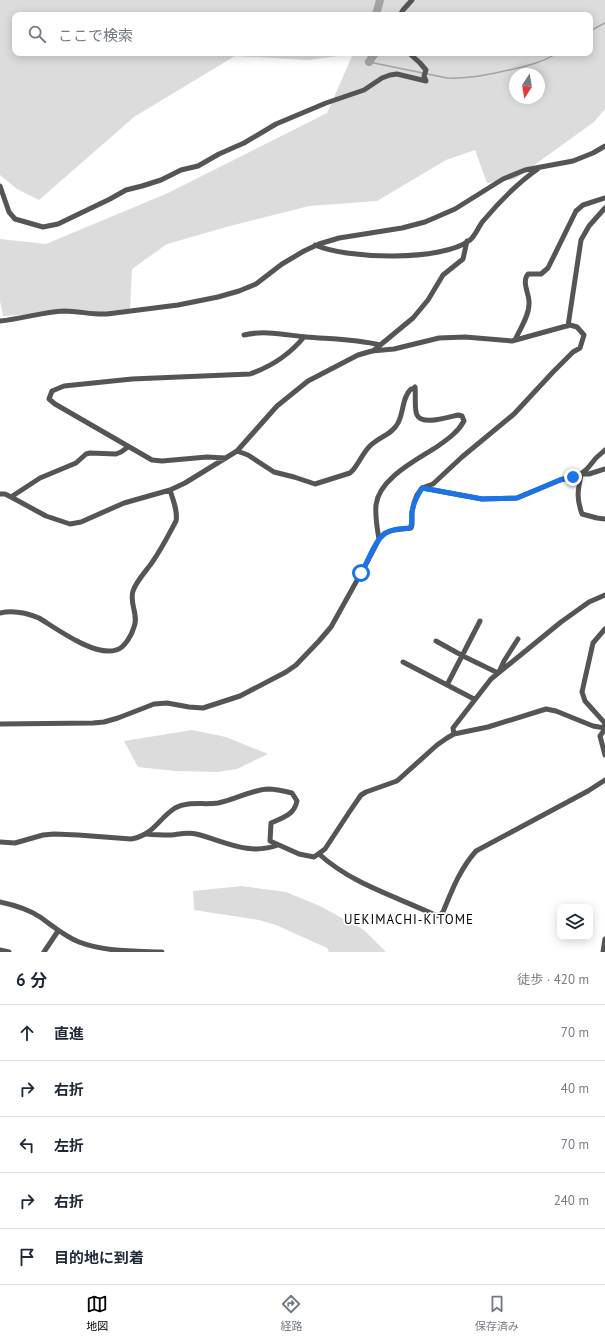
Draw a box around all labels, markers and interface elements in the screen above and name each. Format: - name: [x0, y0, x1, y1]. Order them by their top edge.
- search box: [12, 12, 593, 56]
- icon: search: [26, 23, 48, 45]
- text: ここで検索: [58, 26, 133, 45]
- north arrow: [509, 68, 545, 104]
- route end: [564, 468, 582, 486]
- route start: [352, 564, 370, 582]
- map controls: [557, 904, 593, 940]
- button: layers: [557, 904, 593, 940]
- district label: UEKIMACHI-KITOME: [344, 911, 474, 928]
- text: 6 分: [16, 969, 47, 991]
- text: 徒歩 · 420 m: [517, 971, 589, 988]
- icon: ahead: [16, 1022, 38, 1044]
- text: 直進: [54, 1024, 84, 1043]
- text: 70 m: [561, 1024, 589, 1041]
- icon: right: [16, 1078, 38, 1100]
- text: 右折: [54, 1080, 84, 1099]
- text: 40 m: [561, 1080, 589, 1097]
- icon: left: [16, 1134, 38, 1156]
- text: 左折: [54, 1136, 84, 1155]
- text: 70 m: [561, 1136, 589, 1153]
- icon: right: [16, 1190, 38, 1212]
- text: 右折: [54, 1192, 84, 1211]
- text: 240 m: [554, 1192, 589, 1209]
- icon: arrive: [16, 1246, 38, 1268]
- text: 目的地に到着: [54, 1248, 144, 1267]
- tab: 地図: [86, 1293, 108, 1333]
- tab: 経路: [280, 1293, 302, 1333]
- tab: 保存済み: [475, 1293, 519, 1333]

